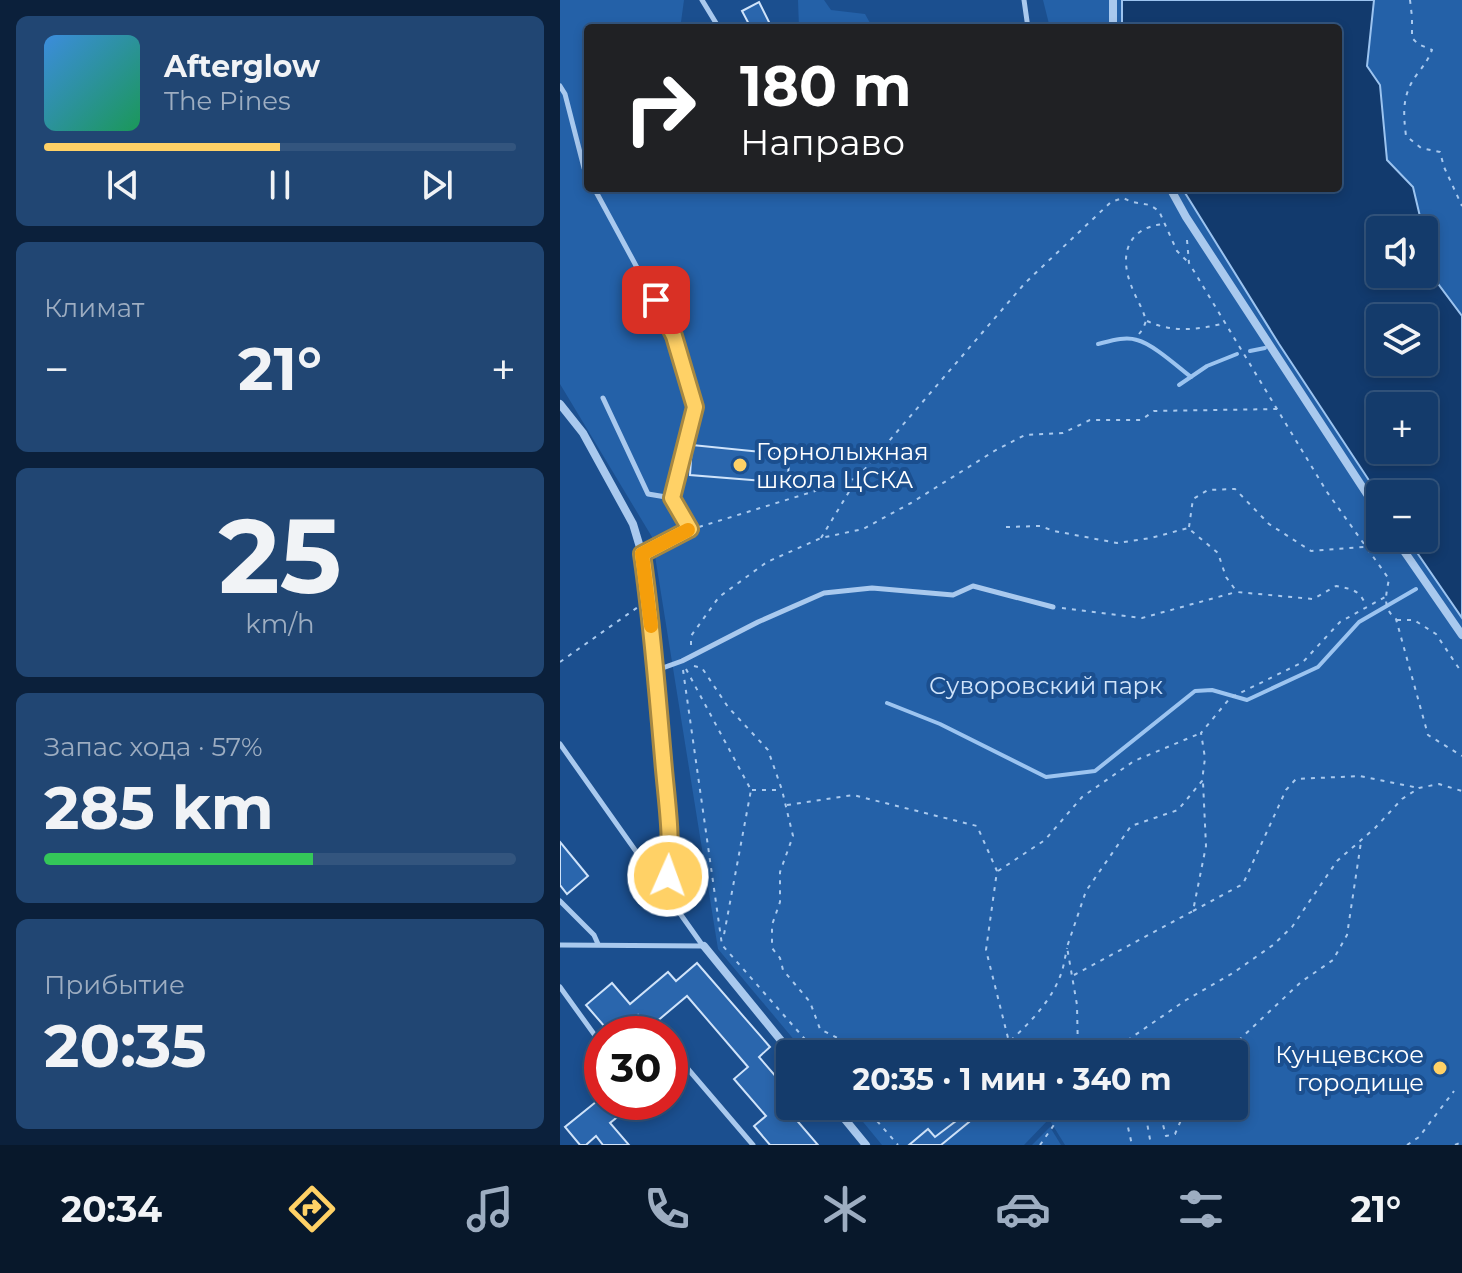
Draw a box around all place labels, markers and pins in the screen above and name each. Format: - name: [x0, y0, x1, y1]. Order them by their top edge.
- pin: [622, 266, 690, 334]
- place label: Горнолыжная школа ЦСКА: [756, 437, 929, 494]
- marker: Горнолыжная школа ЦСКА: [731, 456, 749, 474]
- place label: Кунцевское городище: [1275, 1040, 1424, 1097]
- marker: Кунцевское городище: [1431, 1059, 1449, 1077]

